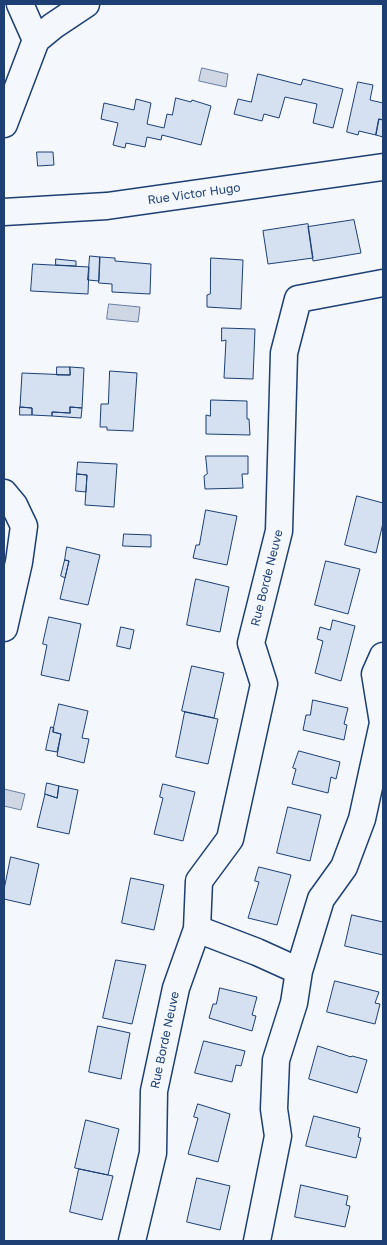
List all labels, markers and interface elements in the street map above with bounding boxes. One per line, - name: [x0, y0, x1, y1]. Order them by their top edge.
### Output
- street label: Rue Victor Hugo: [147, 180, 241, 208]
- street label: Rue Borde Neuve: [248, 528, 286, 628]
- street label: Rue Borde Neuve: [148, 990, 182, 1090]

